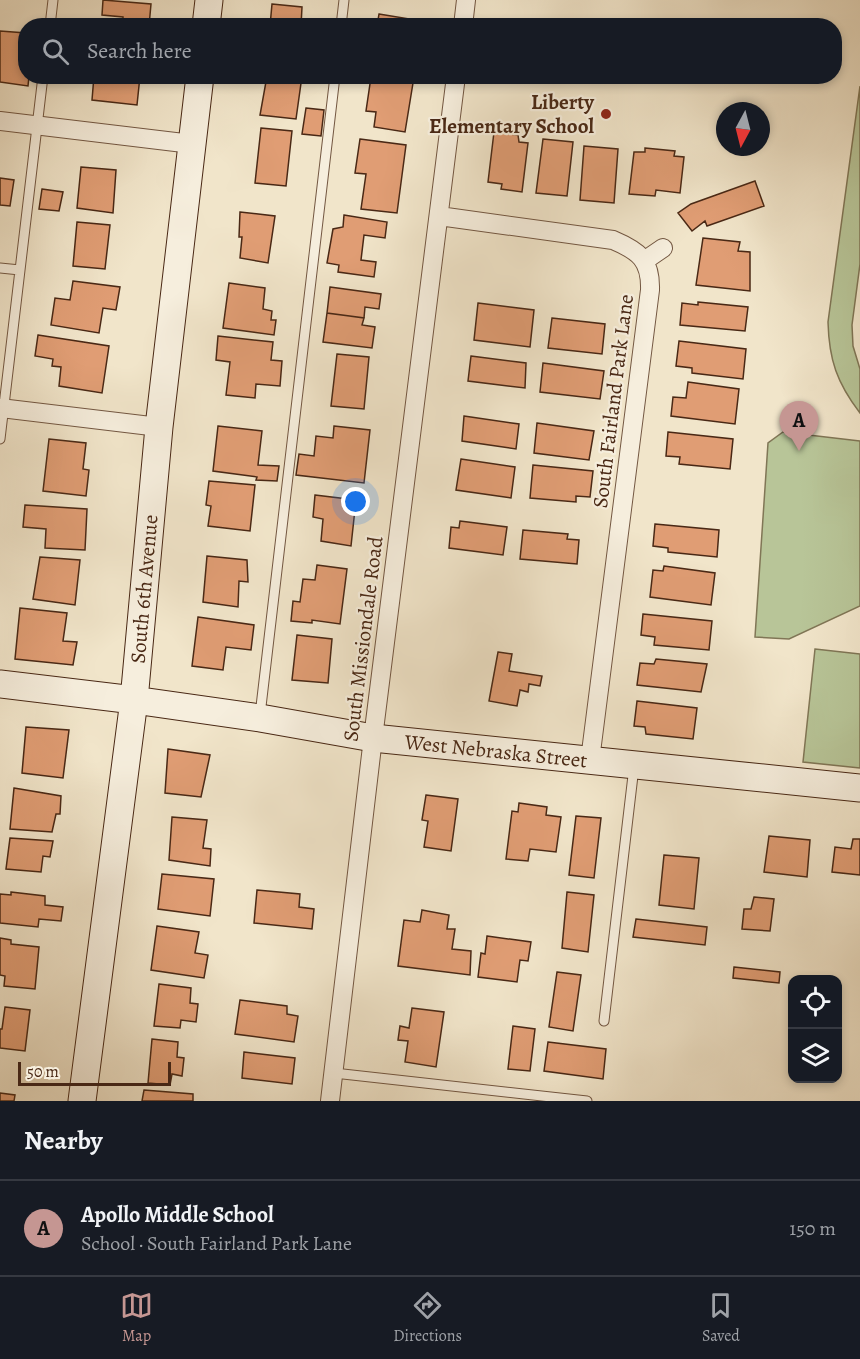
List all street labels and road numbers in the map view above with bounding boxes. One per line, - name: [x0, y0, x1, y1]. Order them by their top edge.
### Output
- street label: South Fairland Park Lane: [586, 292, 640, 510]
- street label: South 6th Avenue: [124, 513, 164, 665]
- street label: South Missiondale Road: [337, 534, 390, 743]
- street label: West Nebraska Street: [402, 727, 589, 775]

